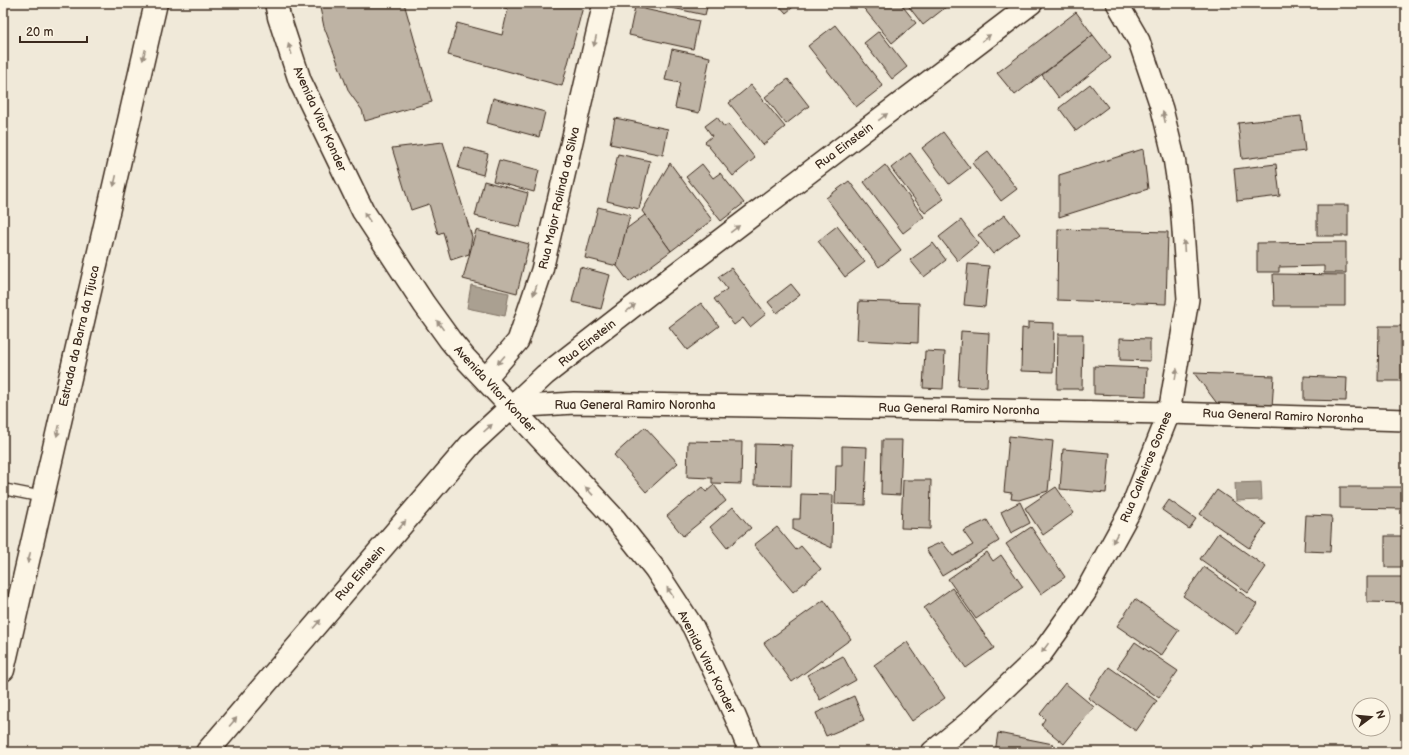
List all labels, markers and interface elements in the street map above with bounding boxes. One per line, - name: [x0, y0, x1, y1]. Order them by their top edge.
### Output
- scale bar: [20, 18, 87, 44]
- text: 20 m: [26, 25, 53, 40]
- one-way arrow: [981, 34, 991, 42]
- one-way arrow: [592, 35, 598, 47]
- one-way arrow: [286, 42, 292, 54]
- one-way arrow: [141, 49, 147, 61]
- street label: Avenida Vitor Konder: [290, 64, 350, 175]
- one-way arrow: [1161, 111, 1167, 123]
- one-way arrow: [877, 112, 888, 121]
- street label: Rua Einstein: [812, 120, 876, 173]
- street label: Rua Major Rolinda da Silva: [536, 125, 583, 271]
- one-way arrow: [112, 176, 118, 188]
- one-way arrow: [364, 211, 371, 223]
- one-way arrow: [729, 225, 740, 233]
- one-way arrow: [1181, 240, 1188, 252]
- street label: Estrada da Barra da Tijuca: [56, 264, 103, 408]
- one-way arrow: [532, 284, 538, 296]
- one-way arrow: [626, 304, 637, 312]
- street label: Rua Einstein: [556, 316, 619, 370]
- one-way arrow: [435, 320, 444, 331]
- street label: Avenida Vitor Konder: [450, 343, 539, 436]
- one-way arrow: [497, 355, 506, 365]
- one-way arrow: [1173, 368, 1179, 380]
- street label: Rua General Ramiro Noronha: [554, 398, 716, 413]
- street label: Rua General Ramiro Noronha: [878, 401, 1040, 418]
- street label: Rua General Ramiro Noronha: [1202, 406, 1364, 427]
- street label: Rua Calheiros Gomes: [1117, 409, 1176, 525]
- one-way arrow: [483, 423, 493, 432]
- one-way arrow: [54, 425, 60, 437]
- one-way arrow: [584, 486, 594, 496]
- one-way arrow: [397, 520, 406, 530]
- one-way arrow: [1112, 533, 1118, 544]
- street label: Rua Einstein: [332, 542, 389, 604]
- one-way arrow: [25, 551, 31, 564]
- one-way arrow: [666, 587, 674, 597]
- street label: Avenida Vitor Konder: [674, 608, 739, 717]
- one-way arrow: [313, 618, 322, 629]
- one-way arrow: [1041, 643, 1049, 653]
- north arrow: [1351, 697, 1391, 737]
- text: N: [1373, 709, 1388, 720]
- one-way arrow: [228, 717, 237, 728]

